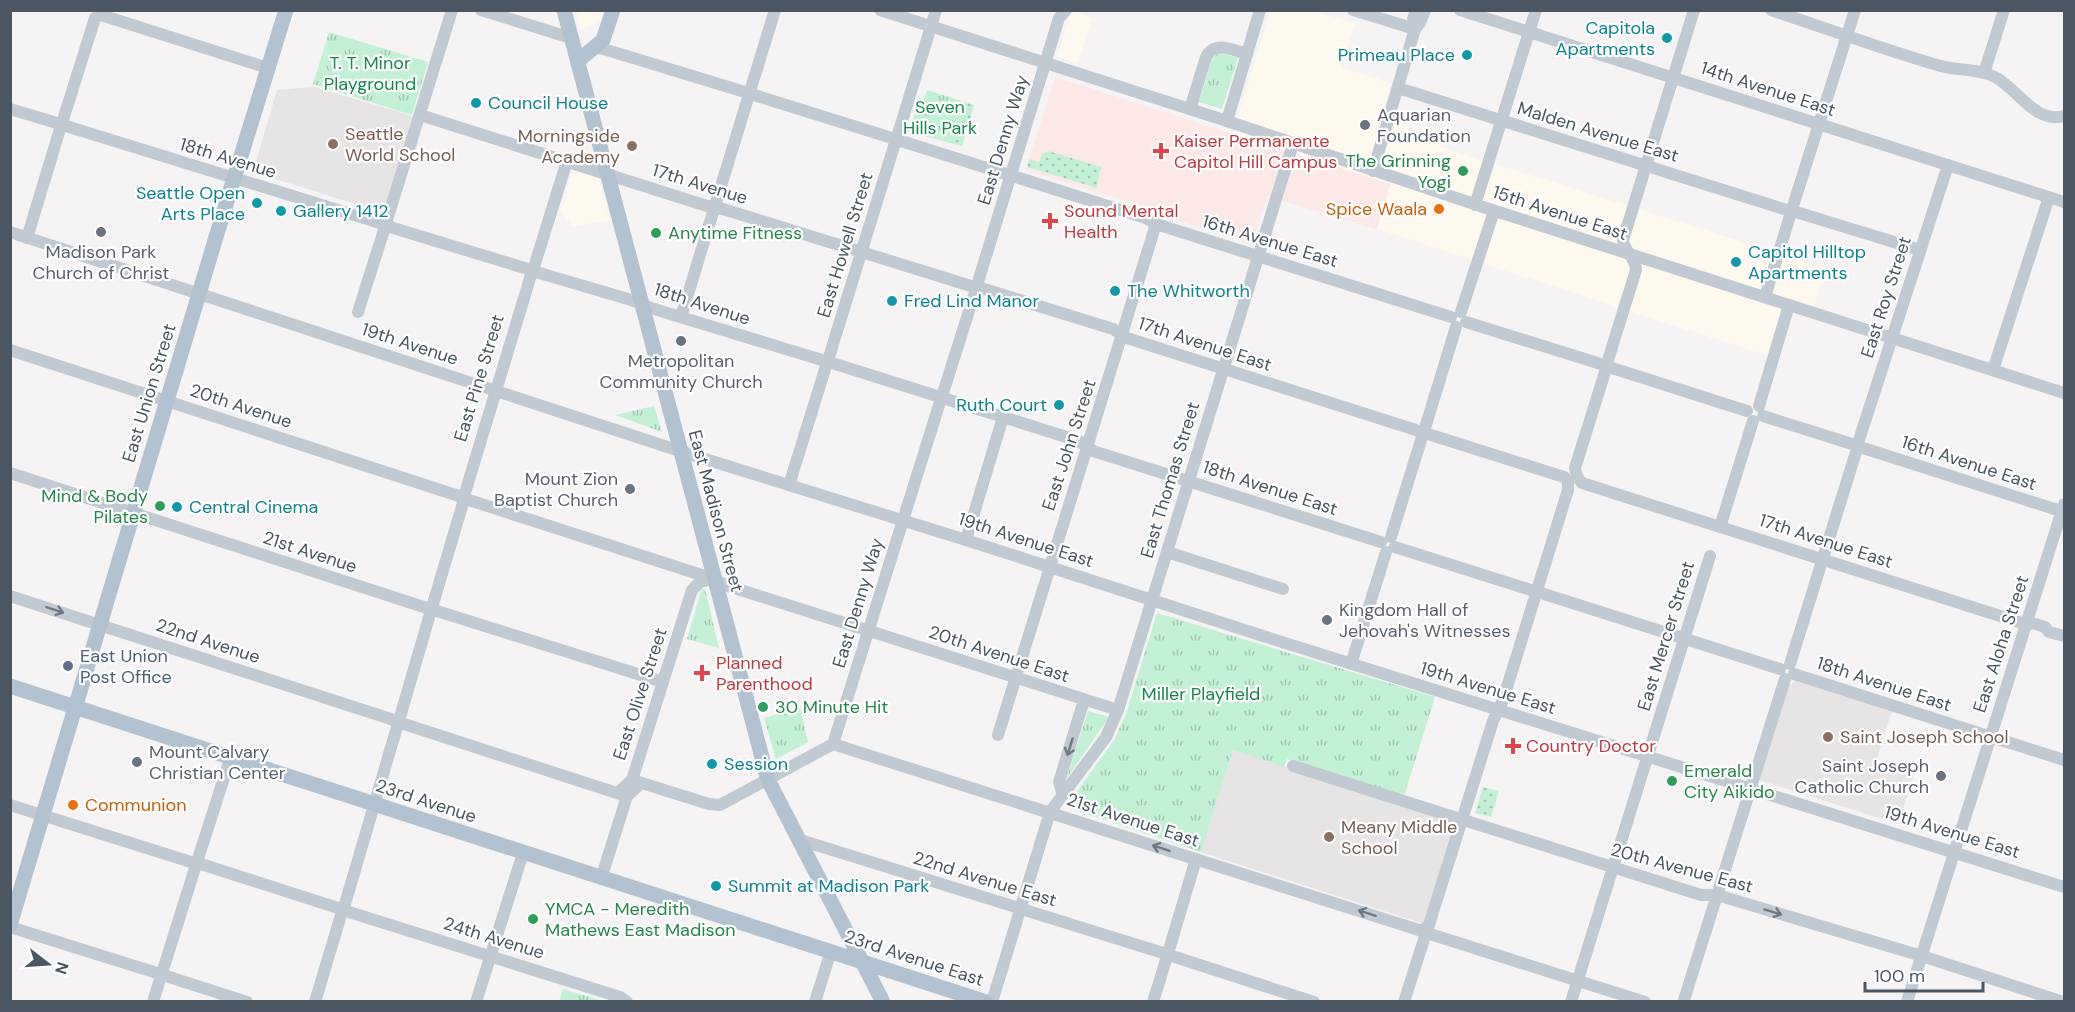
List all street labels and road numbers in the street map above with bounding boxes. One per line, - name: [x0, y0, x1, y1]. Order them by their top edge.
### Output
- street label: 14th Avenue East: [1698, 56, 1838, 122]
- street label: East Denny Way: [972, 72, 1034, 208]
- street label: Malden Avenue East: [1515, 96, 1681, 168]
- street label: 18th Avenue: [177, 132, 279, 184]
- street label: 17th Avenue: [649, 158, 751, 210]
- street label: East Howell Street: [812, 170, 878, 320]
- street label: 15th Avenue East: [1490, 180, 1630, 246]
- street label: 16th Avenue East: [1199, 209, 1341, 273]
- street label: East Roy Street: [1855, 233, 1917, 361]
- street label: 18th Avenue: [651, 277, 753, 331]
- street label: 17th Avenue East: [1135, 311, 1275, 377]
- street label: East Pine Street: [448, 312, 510, 444]
- street label: 19th Avenue: [359, 317, 461, 371]
- street label: East Union Street: [117, 321, 181, 465]
- street label: East John Street: [1036, 376, 1102, 514]
- street label: 20th Avenue: [187, 378, 295, 434]
- street label: East Thomas Street: [1135, 399, 1205, 561]
- street label: East Madison Street: [683, 427, 749, 595]
- street label: 16th Avenue East: [1898, 430, 2040, 496]
- street label: 18th Avenue East: [1200, 455, 1340, 521]
- street label: 19th Avenue East: [955, 507, 1097, 573]
- street label: 17th Avenue East: [1756, 508, 1896, 574]
- street label: 21st Avenue: [260, 526, 360, 578]
- street label: East Denny Way: [827, 535, 889, 671]
- street label: East Mercer Street: [1632, 558, 1700, 714]
- street label: East Aloha Street: [1967, 572, 2035, 716]
- street label: 22nd Avenue: [153, 613, 263, 669]
- street label: 20th Avenue East: [926, 620, 1072, 688]
- street label: East Olive Street: [607, 625, 673, 763]
- street label: 18th Avenue East: [1814, 651, 1954, 717]
- street label: 19th Avenue East: [1417, 656, 1559, 720]
- street label: 23rd Avenue: [373, 773, 479, 829]
- street label: 21st Avenue East: [1064, 787, 1202, 853]
- street label: 19th Avenue East: [1881, 800, 2023, 864]
- street label: 20th Avenue East: [1608, 837, 1756, 899]
- street label: 22nd Avenue East: [910, 846, 1060, 912]
- street label: 24th Avenue: [441, 911, 547, 965]
- street label: 23rd Avenue East: [841, 924, 987, 992]

